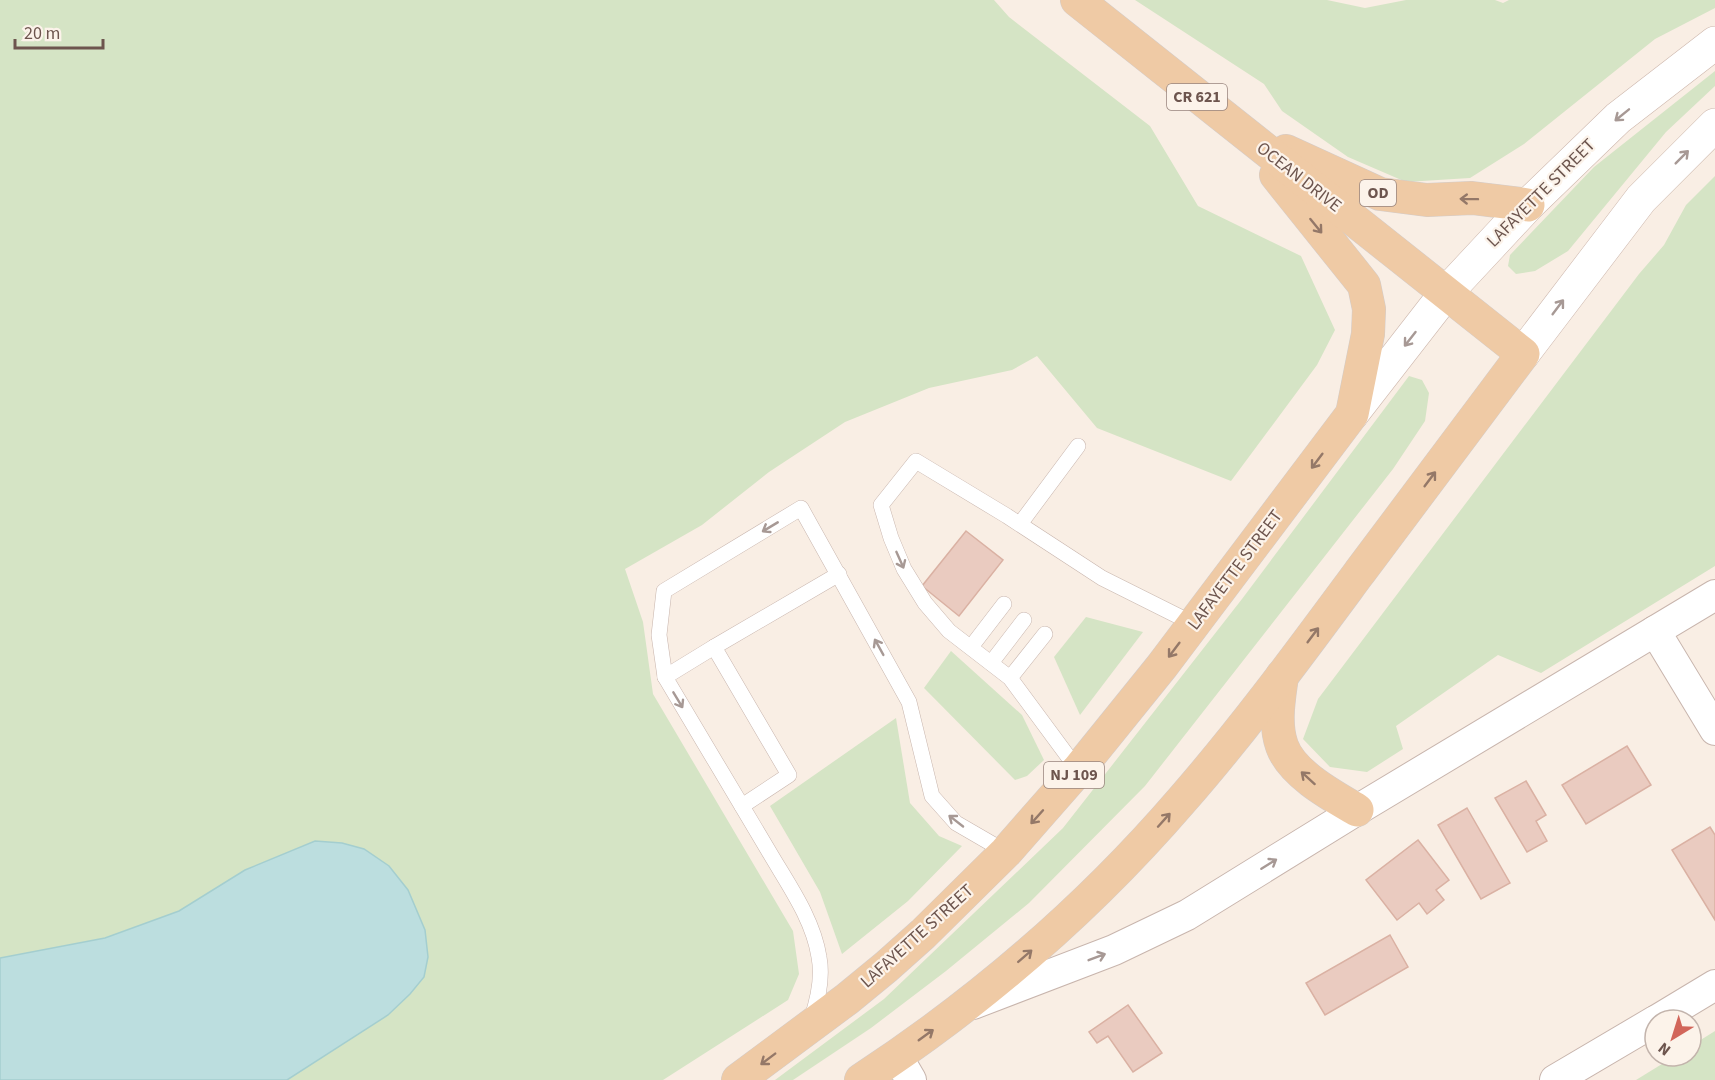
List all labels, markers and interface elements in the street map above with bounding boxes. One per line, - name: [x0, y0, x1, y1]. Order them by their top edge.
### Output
- scale bar: [15, 12, 104, 50]
- text: 20 m: [24, 21, 60, 46]
- road number: CR 621: [1167, 84, 1227, 110]
- one-way arrow: [1614, 109, 1630, 122]
- street label: LAFAYETTE STREET: [1481, 133, 1601, 253]
- street label: OCEAN DRIVE: [1251, 136, 1347, 218]
- one-way arrow: [1675, 150, 1689, 165]
- road number: OD: [1360, 180, 1396, 206]
- one-way arrow: [1460, 193, 1480, 205]
- one-way arrow: [1310, 218, 1323, 234]
- one-way arrow: [1552, 300, 1565, 316]
- one-way arrow: [1404, 331, 1416, 347]
- one-way arrow: [1311, 453, 1323, 469]
- one-way arrow: [1423, 472, 1436, 488]
- street label: LAFAYETTE STREET: [1182, 504, 1289, 635]
- one-way arrow: [762, 522, 779, 534]
- one-way arrow: [895, 550, 906, 569]
- one-way arrow: [1306, 628, 1319, 644]
- one-way arrow: [873, 638, 884, 656]
- one-way arrow: [1168, 642, 1180, 658]
- one-way arrow: [673, 691, 685, 708]
- road number: NJ 109: [1044, 762, 1104, 788]
- one-way arrow: [1301, 771, 1316, 785]
- one-way arrow: [1030, 809, 1044, 824]
- one-way arrow: [1157, 813, 1171, 828]
- one-way arrow: [948, 815, 964, 828]
- one-way arrow: [1260, 858, 1277, 870]
- street label: LAFAYETTE STREET: [855, 878, 979, 994]
- one-way arrow: [1017, 949, 1032, 963]
- one-way arrow: [1088, 950, 1106, 961]
- north arrow: [1643, 1008, 1703, 1068]
- one-way arrow: [918, 1029, 934, 1041]
- text: N: [1653, 1037, 1675, 1061]
- one-way arrow: [760, 1053, 776, 1066]

